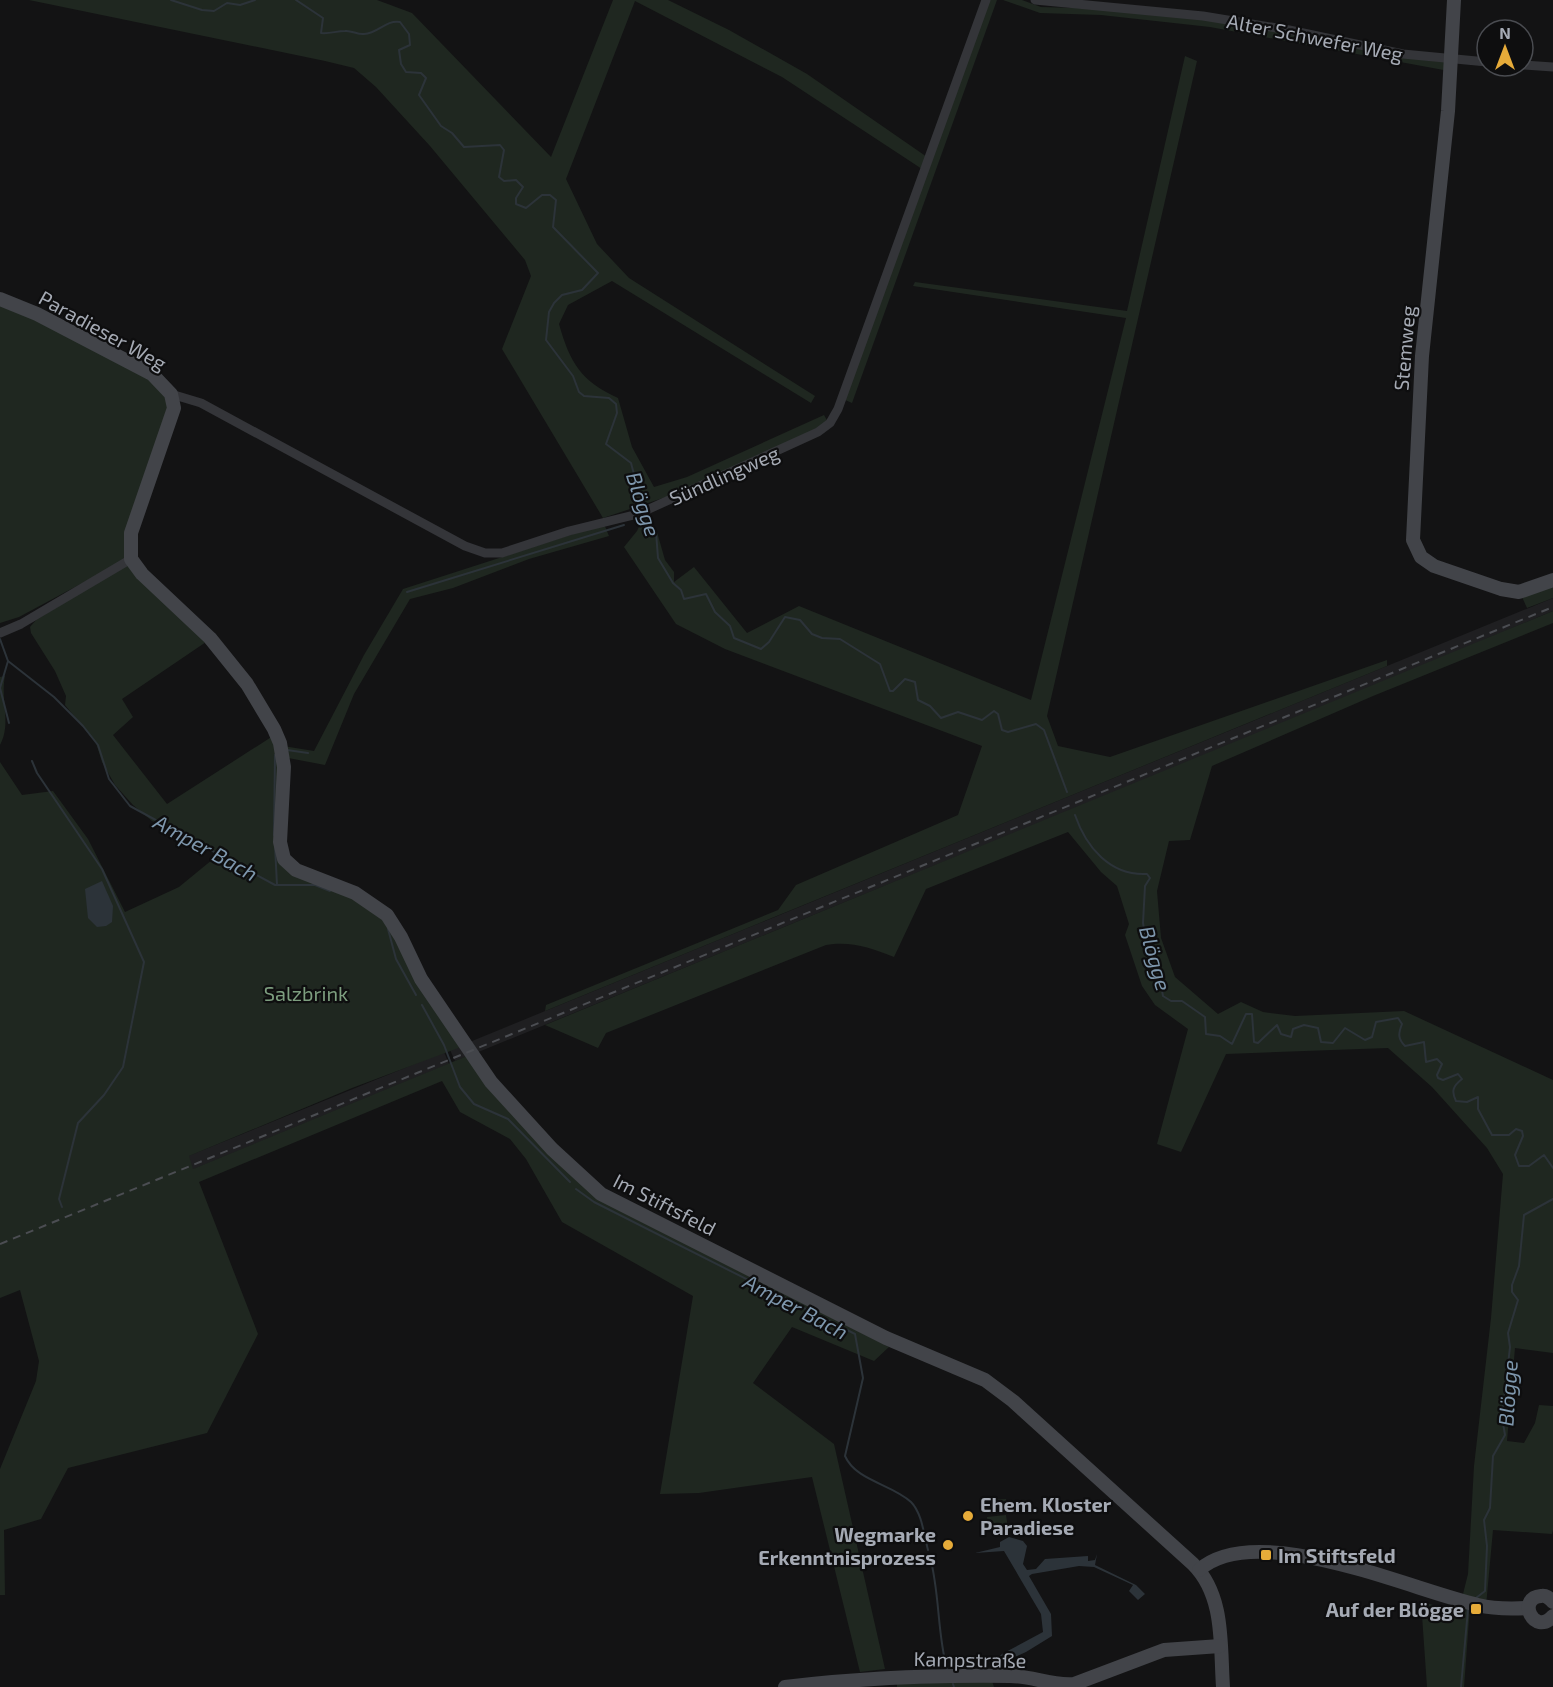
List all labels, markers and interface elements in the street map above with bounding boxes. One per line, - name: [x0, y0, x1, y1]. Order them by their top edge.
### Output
- street label: Alter Schwefer Weg: [1225, 8, 1405, 66]
- north arrow: [1475, 18, 1535, 78]
- text: N: [1499, 23, 1511, 42]
- street label: Paradieser Weg: [35, 285, 171, 375]
- street label: Stemweg: [1388, 304, 1420, 392]
- street label: Sündlingweg: [665, 440, 783, 510]
- water label: Blögge: [622, 469, 666, 539]
- water label: Amper Bach: [149, 808, 262, 886]
- water label: Blögge: [1135, 923, 1177, 993]
- park label: Salzbrink: [264, 981, 348, 1005]
- street label: Im Stiftsfeld: [610, 1168, 720, 1240]
- water label: Amper Bach: [739, 1268, 852, 1344]
- water label: Blögge: [1492, 1359, 1522, 1427]
- place label: Ehem. Kloster Paradiese: [980, 1492, 1112, 1539]
- marker: Ehem. Kloster Paradiese: [961, 1509, 975, 1523]
- place label: Wegmarke Erkenntnisprozess: [758, 1522, 936, 1569]
- marker: Wegmarke Erkenntnisprozess: [941, 1538, 955, 1552]
- place label: Im Stiftsfeld: [1278, 1543, 1396, 1567]
- marker: Im Stiftsfeld: [1259, 1548, 1273, 1562]
- place label: Auf der Blögge: [1326, 1597, 1464, 1621]
- marker: Auf der Blögge: [1469, 1602, 1483, 1616]
- street label: Kampstraße: [913, 1646, 1027, 1672]

